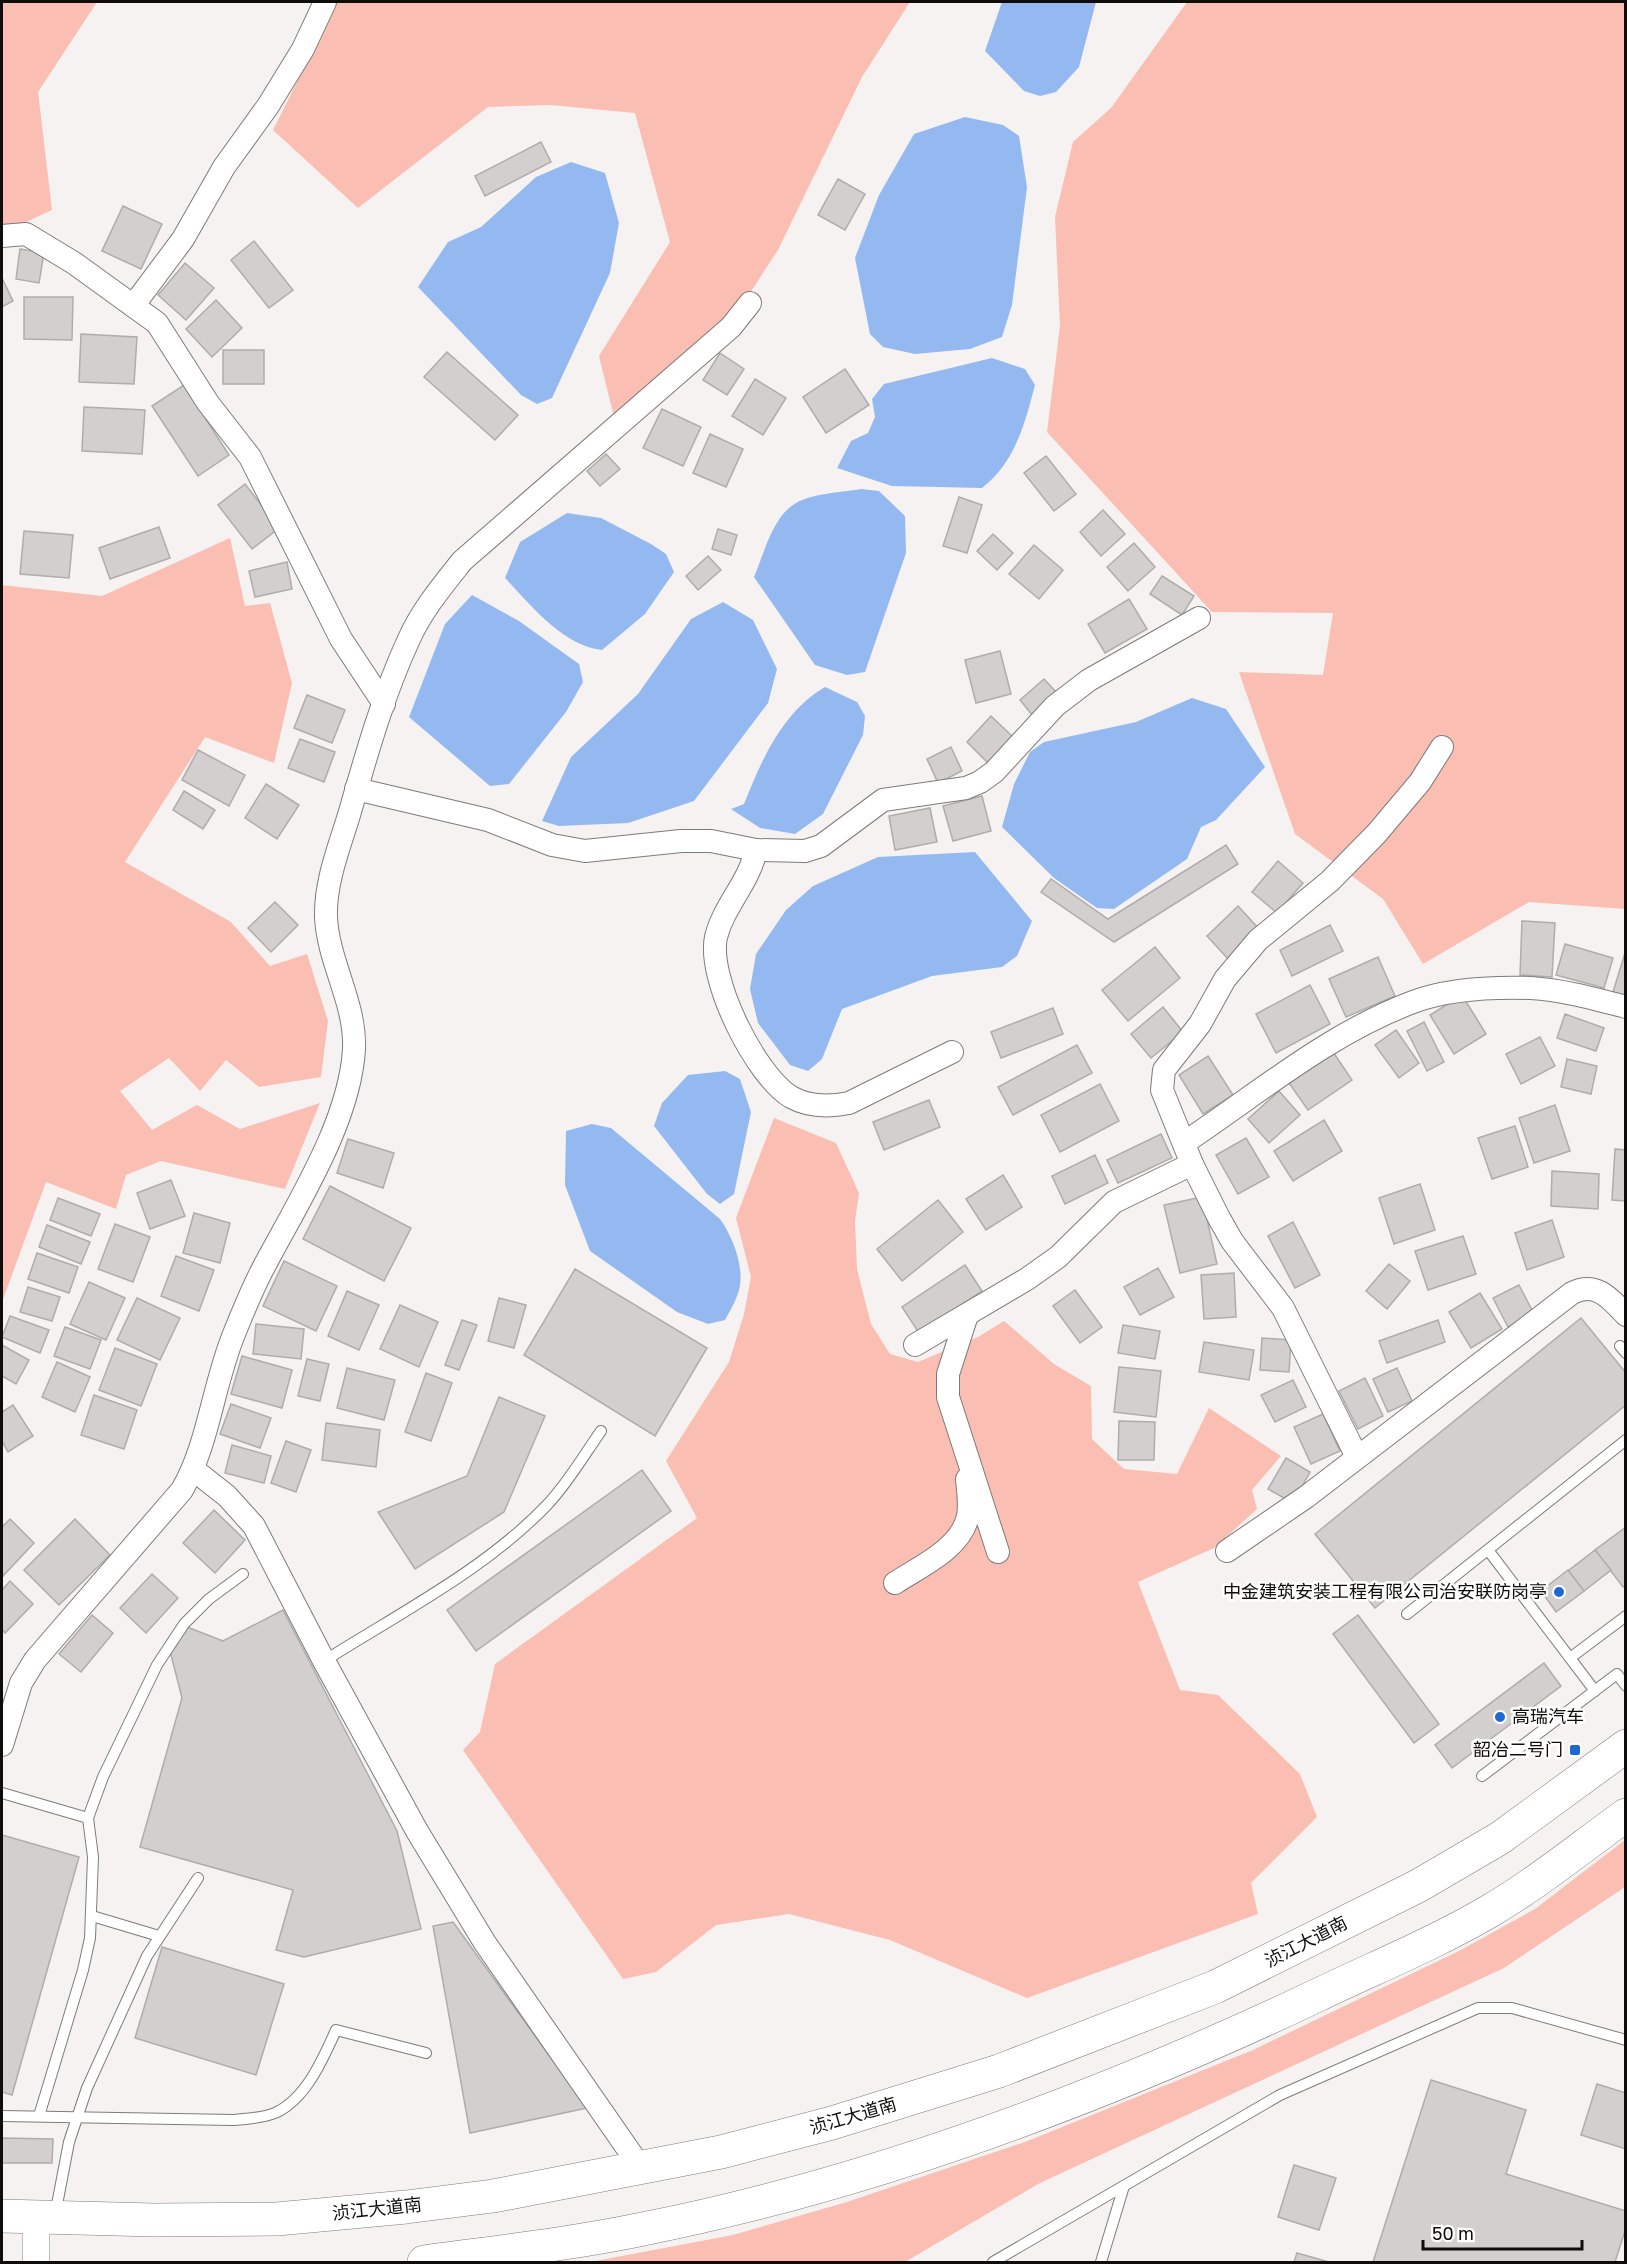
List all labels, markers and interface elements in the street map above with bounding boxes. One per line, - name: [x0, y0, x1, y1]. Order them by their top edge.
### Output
- place label: 中金建筑安装工程有限公司治安联防岗亭: [1223, 1580, 1547, 1602]
- marker: 中金建筑安装工程有限公司治安联防岗亭: [1552, 1585, 1566, 1599]
- place label: 高瑞汽车: [1512, 1705, 1584, 1727]
- marker: 高瑞汽车: [1493, 1710, 1507, 1724]
- place label: 韶冶二号门: [1473, 1738, 1563, 1760]
- marker: 韶冶二号门: [1568, 1743, 1582, 1757]
- street label: 浈江大道南: [1260, 1911, 1351, 1971]
- street label: 浈江大道南: [806, 2092, 899, 2138]
- street label: 浈江大道南: [331, 2192, 423, 2224]
- scale bar: [1423, 2213, 1582, 2251]
- text: 50 m: [1432, 2222, 1474, 2244]

